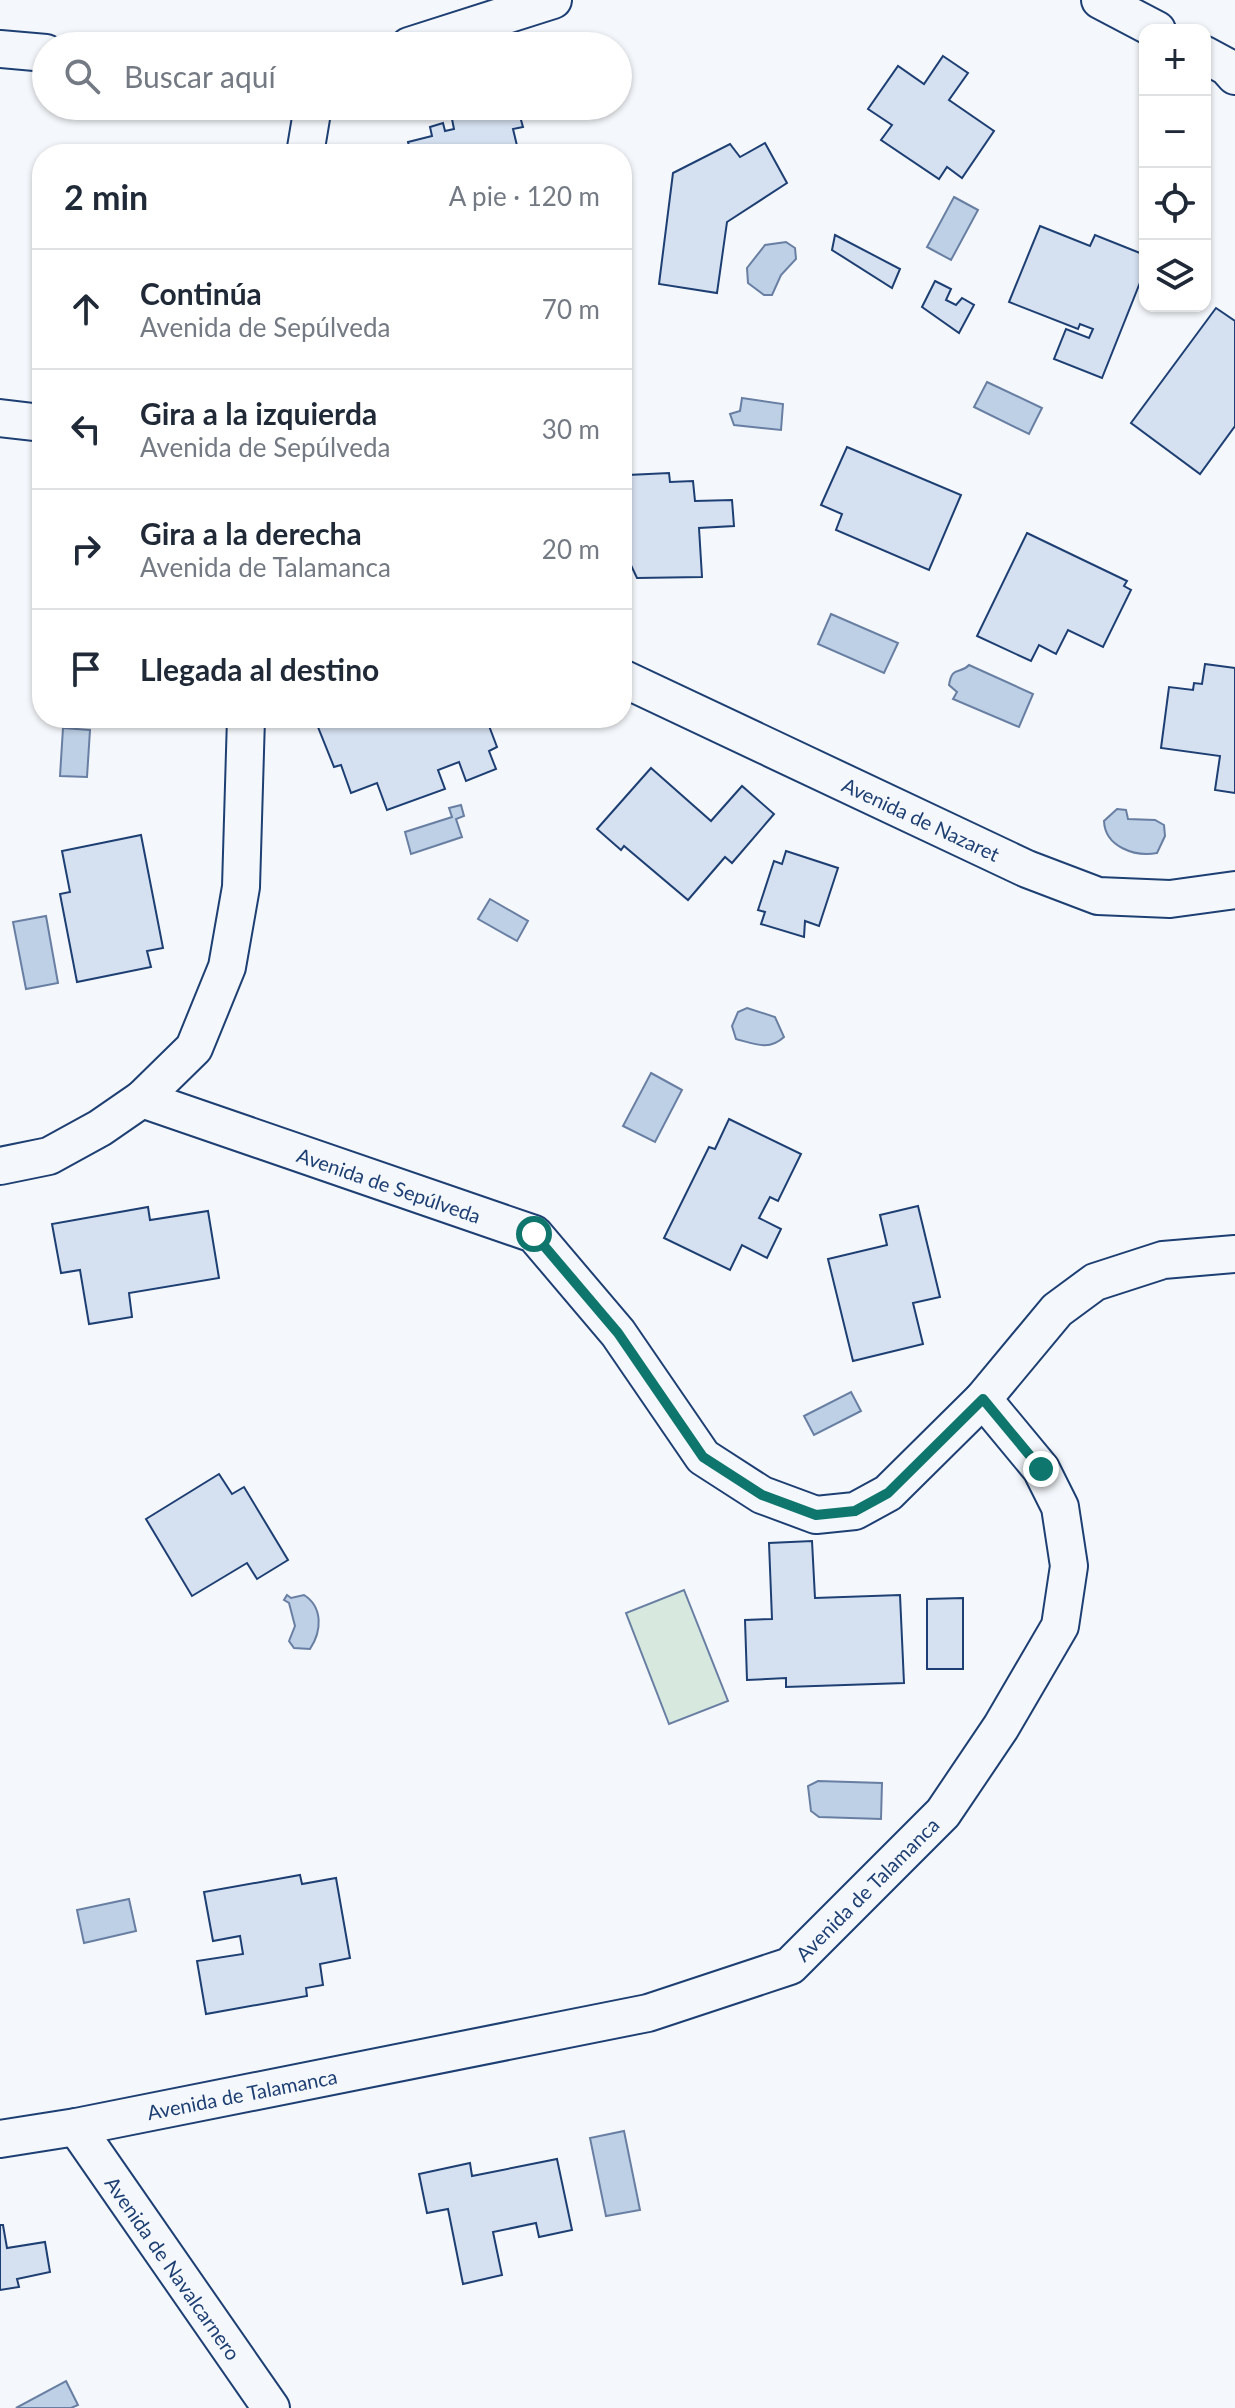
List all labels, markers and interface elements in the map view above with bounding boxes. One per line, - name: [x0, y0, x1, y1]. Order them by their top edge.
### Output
- map controls: [1139, 24, 1211, 312]
- button: +: [1139, 24, 1211, 96]
- search box: [32, 32, 632, 120]
- icon: search: [60, 54, 104, 98]
- text: Buscar aquí: [124, 58, 276, 94]
- button: −: [1139, 96, 1211, 168]
- button: locate: [1139, 168, 1211, 240]
- text: 2 min: [64, 176, 148, 217]
- text: A pie · 120 m: [449, 180, 600, 212]
- button: layers: [1139, 240, 1211, 312]
- text: Continúa: [140, 275, 262, 311]
- icon: ahead: [64, 287, 108, 331]
- text: 70 m: [542, 293, 600, 325]
- text: Avenida de Sepúlveda: [140, 311, 390, 343]
- text: Gira a la izquierda: [140, 395, 377, 431]
- icon: left: [64, 407, 108, 451]
- text: 30 m: [542, 413, 600, 445]
- text: Avenida de Sepúlveda: [140, 431, 390, 463]
- text: Gira a la derecha: [140, 515, 362, 551]
- icon: right: [64, 527, 108, 571]
- text: 20 m: [542, 533, 600, 565]
- text: Avenida de Talamanca: [140, 551, 391, 583]
- icon: arrive: [64, 647, 108, 691]
- text: Llegada al destino: [140, 651, 379, 687]
- street label: Avenida de Nazaret: [838, 772, 1004, 866]
- street label: Avenida de Sepúlveda: [294, 1142, 484, 1228]
- route start: [516, 1216, 552, 1252]
- route end: [1023, 1451, 1059, 1487]
- street label: Avenida de Talamanca: [790, 1812, 944, 1966]
- street label: Avenida de Talamanca: [145, 2064, 339, 2124]
- street label: Avenida de Navalcarnero: [100, 2172, 246, 2364]

